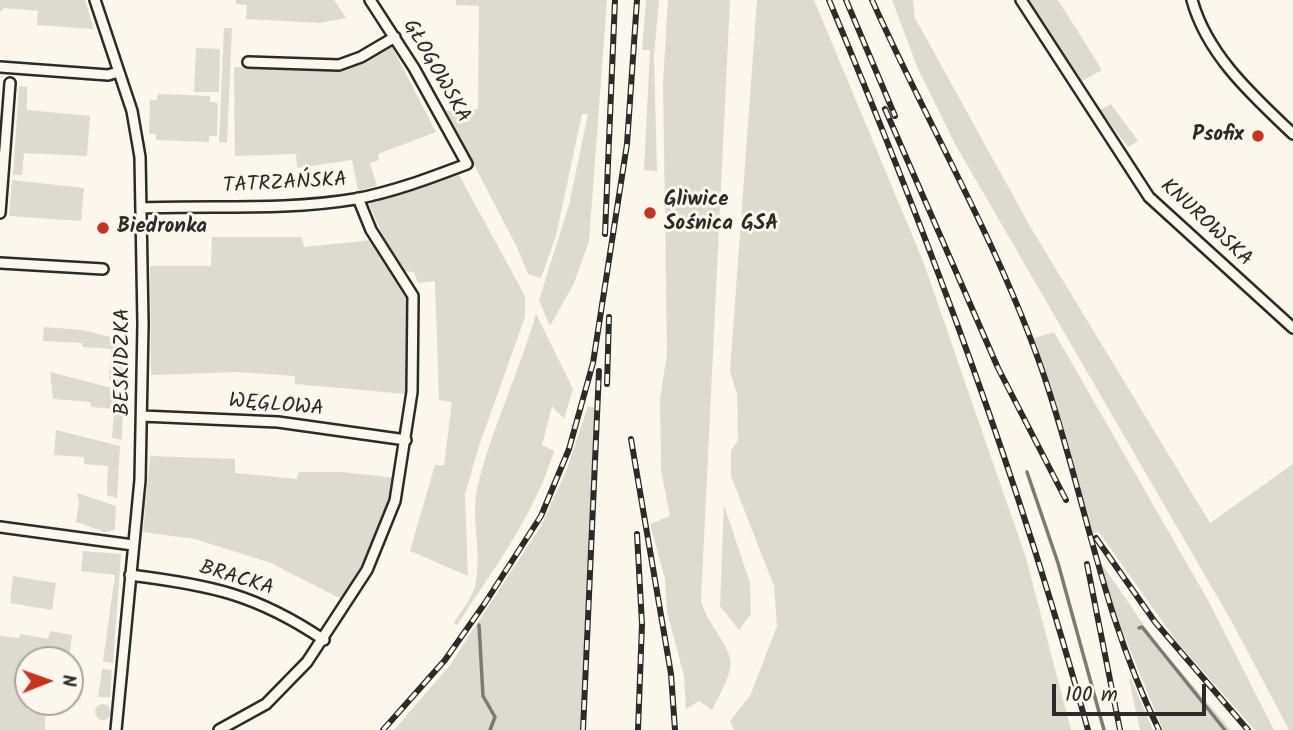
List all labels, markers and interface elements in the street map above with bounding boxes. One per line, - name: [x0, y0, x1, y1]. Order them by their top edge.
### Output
- street label: GŁOGOWSKA: [395, 16, 475, 128]
- place label: Psofix: [1192, 123, 1244, 149]
- marker: Psofix: [1250, 128, 1266, 144]
- street label: TATRZAŃSKA: [223, 169, 347, 201]
- street label: KNUROWSKA: [1154, 175, 1256, 273]
- place label: Gliwice Sośnica GSA: [664, 188, 778, 238]
- marker: Gliwice Sośnica GSA: [642, 205, 658, 221]
- place label: Biedronka: [117, 215, 207, 241]
- marker: Biedronka: [95, 220, 111, 236]
- street label: BESKIDZKA: [111, 308, 137, 416]
- street label: WĘGLOWA: [228, 390, 324, 424]
- street label: BRACKA: [196, 557, 276, 603]
- north arrow: [14, 646, 84, 716]
- scale bar: [1055, 670, 1209, 714]
- text: N: [53, 674, 83, 687]
- text: 100 m: [1065, 679, 1118, 712]

